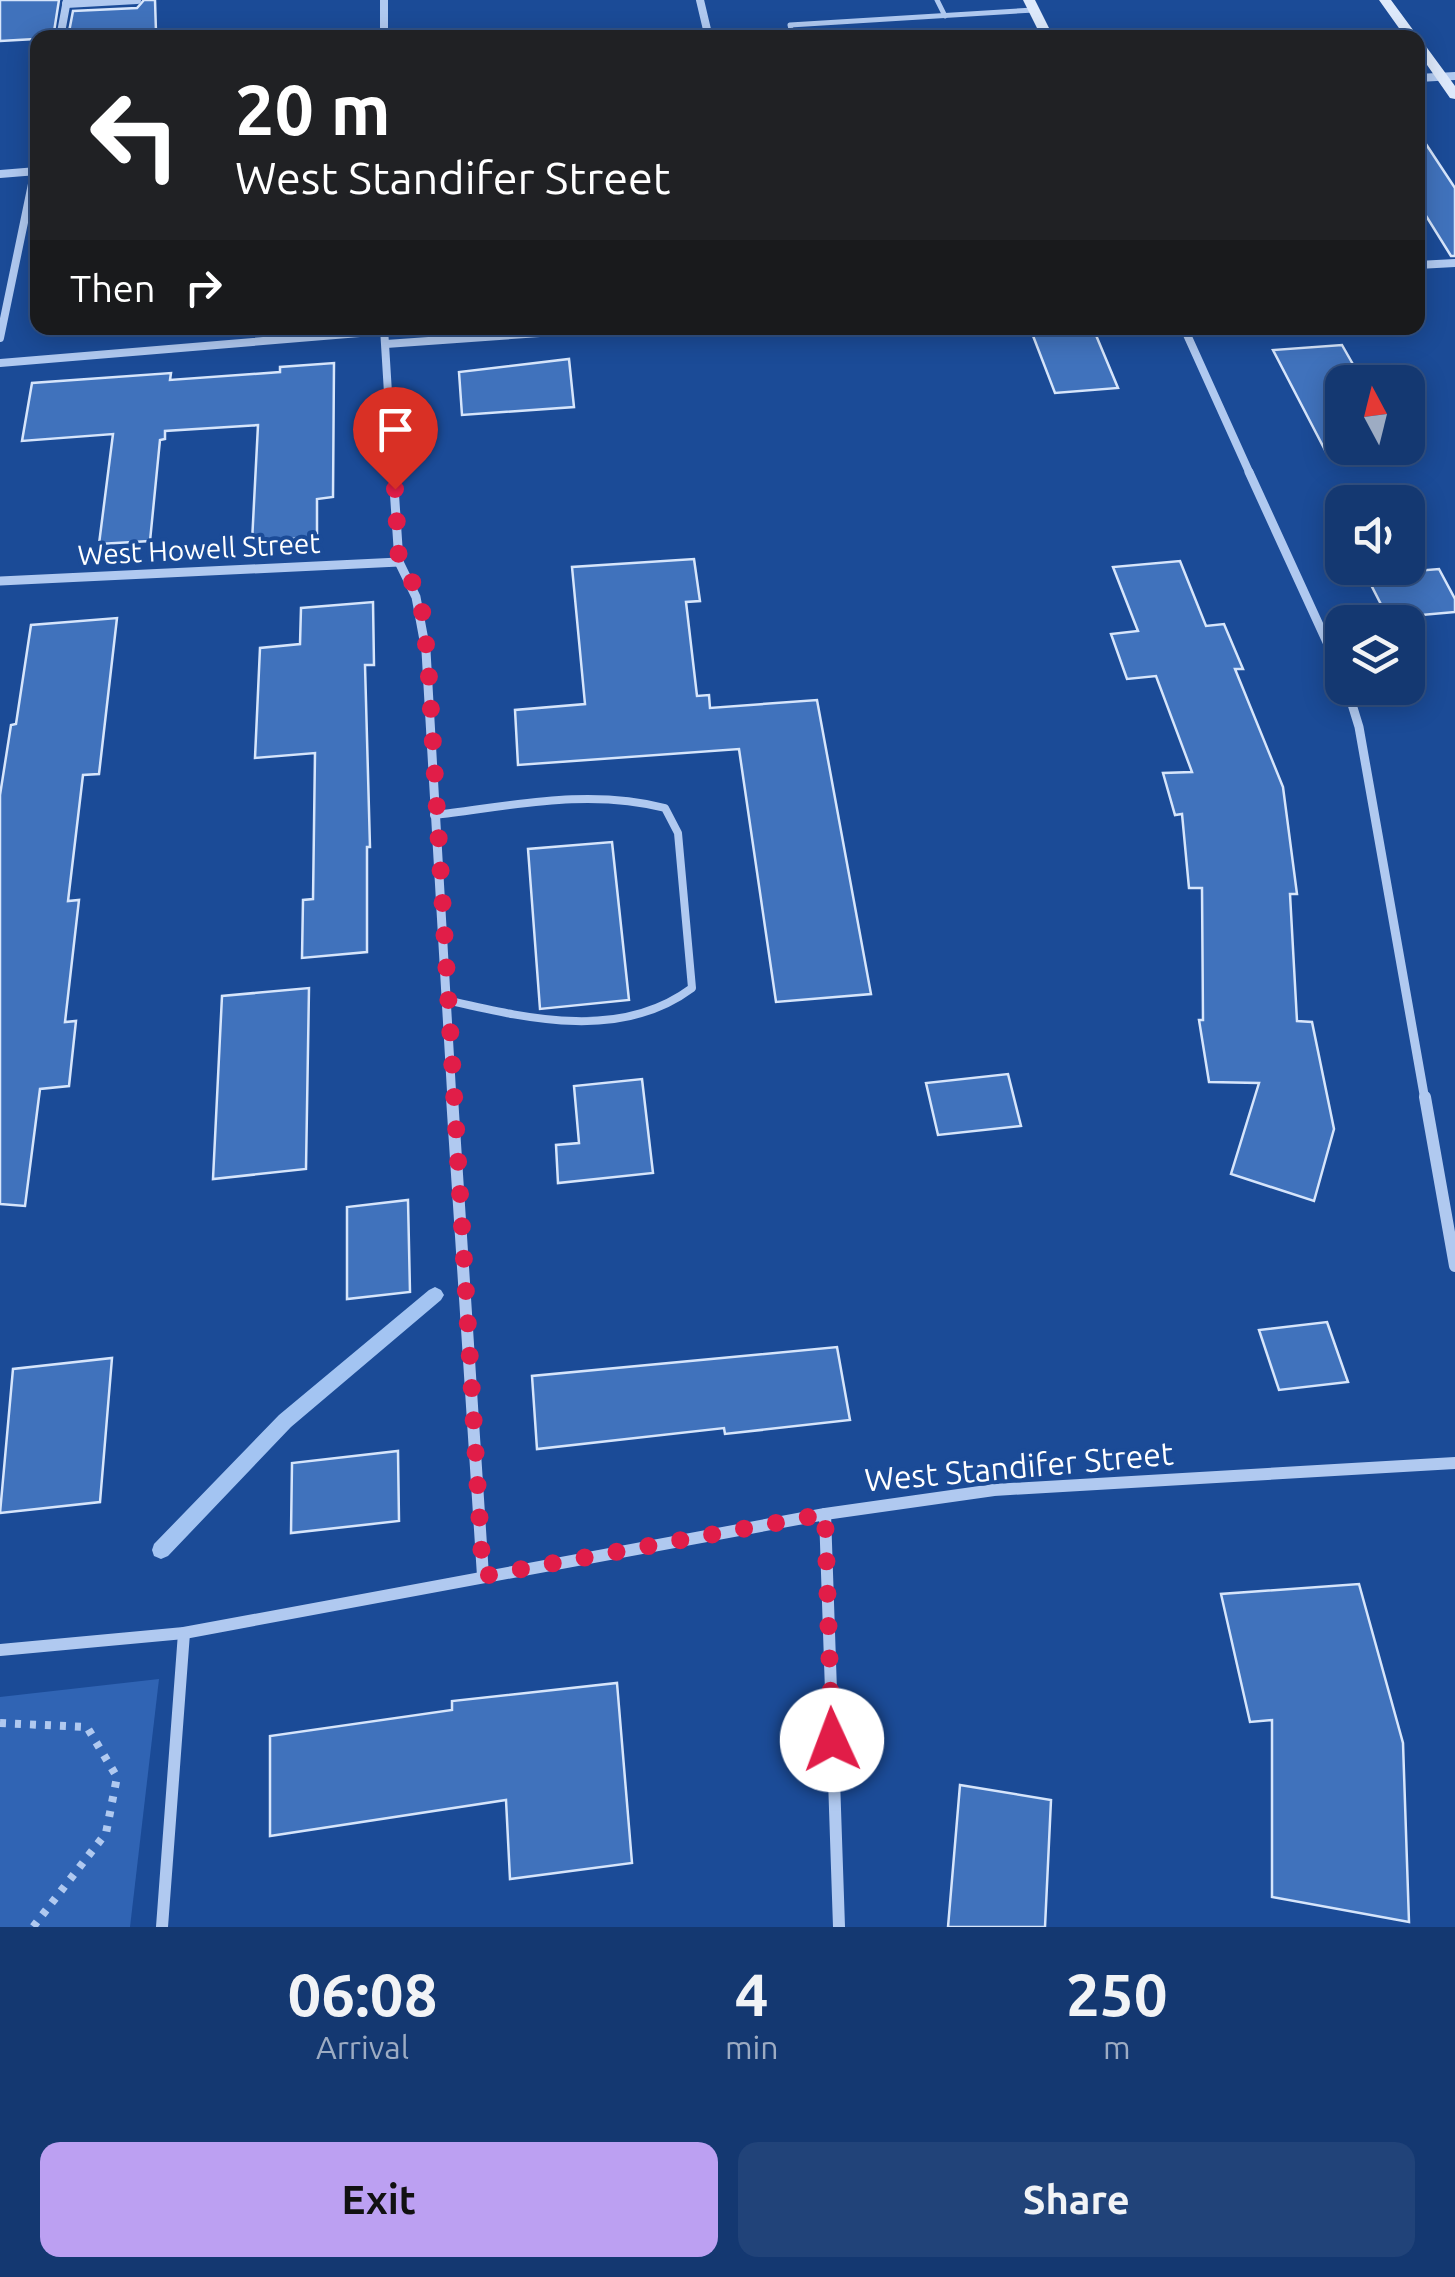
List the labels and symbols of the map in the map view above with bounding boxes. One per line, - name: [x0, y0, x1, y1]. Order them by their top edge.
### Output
- north arrow: [1325, 365, 1425, 465]
- pin: [353, 387, 438, 490]
- street label: West Howell Street: [77, 527, 321, 570]
- street label: West Standifer Street: [863, 1435, 1175, 1497]
- position arrow: [780, 1688, 884, 1792]

